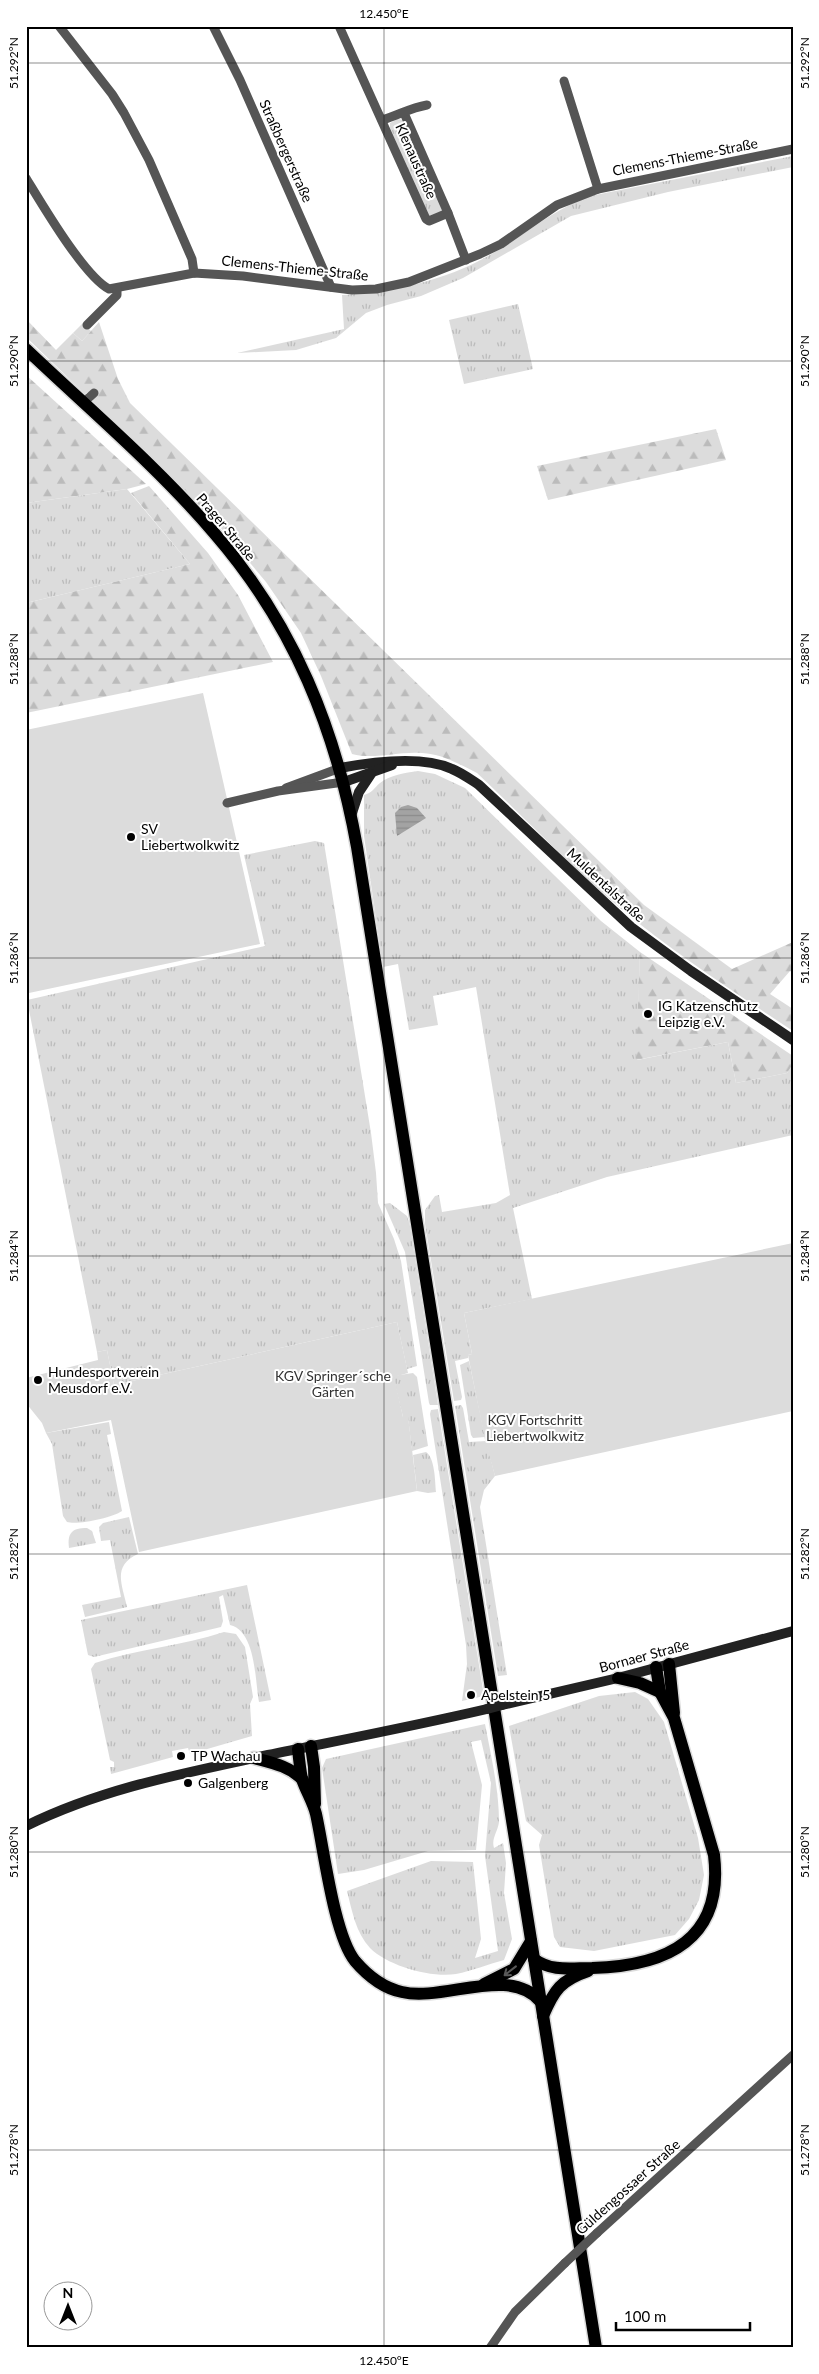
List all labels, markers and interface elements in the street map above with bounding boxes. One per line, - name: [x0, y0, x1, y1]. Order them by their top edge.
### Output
- text: 12.450°E: [359, 6, 409, 21]
- text: 51.292°N: [6, 37, 21, 89]
- text: 51.292°N: [797, 37, 812, 89]
- street label: Straßbergerstraße: [256, 97, 317, 205]
- street label: Klenaustraße: [392, 120, 441, 201]
- street label: Clemens-Thieme-Straße: [611, 134, 759, 179]
- street label: Clemens-Thieme-Straße: [221, 251, 369, 284]
- text: 51.290°N: [6, 335, 21, 387]
- text: 51.290°N: [797, 335, 812, 387]
- street label: Prager Straße: [193, 489, 260, 564]
- text: 51.288°N: [6, 633, 21, 685]
- text: 51.288°N: [797, 633, 812, 685]
- place label: SV Liebertwolkwitz: [141, 820, 239, 853]
- marker: SV Liebertwolkwitz: [125, 831, 137, 843]
- street label: Muldentalstraße: [564, 844, 649, 925]
- text: 51.286°N: [6, 932, 21, 984]
- text: 51.286°N: [797, 932, 812, 984]
- place label: IG Katzenschutz Leipzig e.V.: [658, 997, 758, 1030]
- marker: IG Katzenschutz Leipzig e.V.: [642, 1008, 654, 1020]
- text: 51.284°N: [6, 1230, 21, 1282]
- text: 51.284°N: [797, 1230, 812, 1282]
- place label: Hundesportverein Meusdorf e.V.: [48, 1363, 159, 1396]
- park label: KGV Springer´sche Gärten: [275, 1367, 391, 1400]
- marker: Hundesportverein Meusdorf e.V.: [32, 1374, 44, 1386]
- park label: KGV Fortschritt Liebertwolkwitz: [486, 1411, 584, 1444]
- text: 51.282°N: [6, 1528, 21, 1580]
- text: 51.282°N: [797, 1528, 812, 1580]
- street label: Bornaer Straße: [597, 1635, 691, 1676]
- place label: Apelstein 5: [481, 1686, 550, 1703]
- marker: Apelstein 5: [465, 1689, 477, 1701]
- place label: TP Wachau: [191, 1747, 261, 1764]
- marker: TP Wachau: [175, 1750, 187, 1762]
- place label: Galgenberg: [198, 1774, 268, 1791]
- marker: Galgenberg: [182, 1777, 194, 1789]
- text: 51.280°N: [6, 1826, 21, 1878]
- text: 51.280°N: [797, 1826, 812, 1878]
- one-way arrow: [504, 1965, 517, 1976]
- text: 51.278°N: [6, 2124, 21, 2176]
- text: 51.278°N: [797, 2124, 812, 2176]
- street label: Güldengossaer Straße: [572, 2135, 683, 2238]
- north arrow: [42, 2282, 92, 2332]
- text: N: [63, 2284, 73, 2301]
- scale bar: [616, 2299, 750, 2331]
- text: 100 m: [624, 2307, 666, 2325]
- text: 12.450°E: [359, 2353, 409, 2368]

